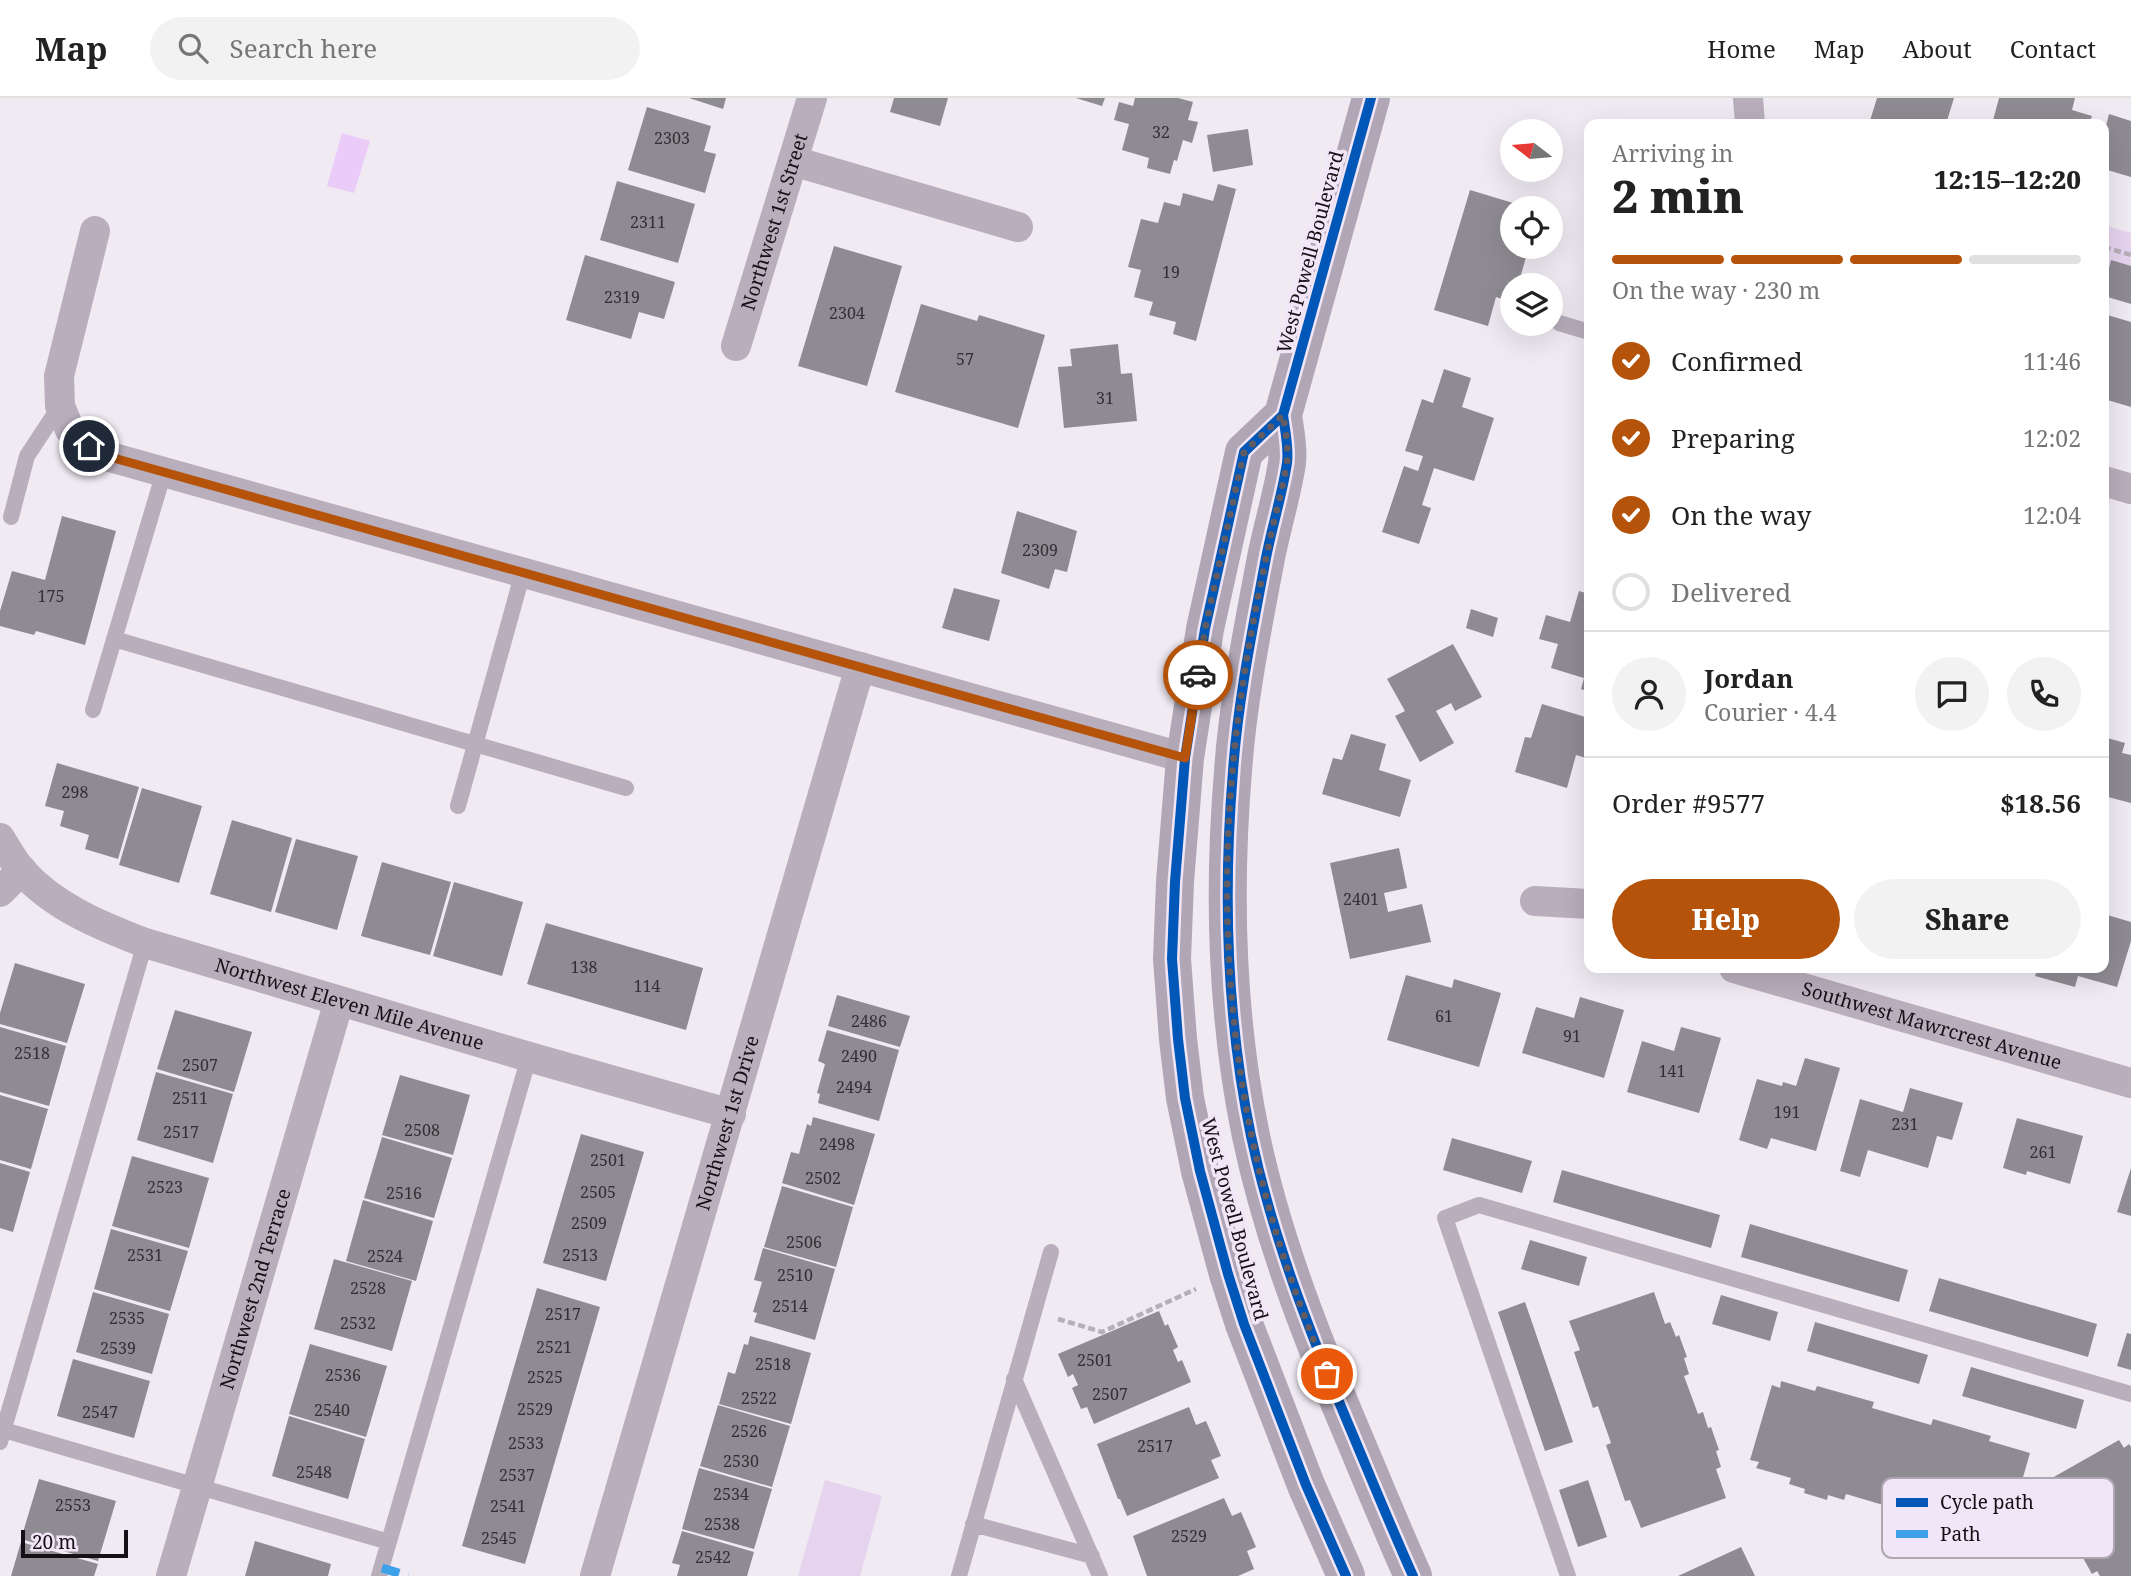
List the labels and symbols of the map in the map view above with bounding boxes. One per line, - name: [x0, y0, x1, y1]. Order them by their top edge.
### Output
- north arrow: [1500, 119, 1563, 182]
- house number: 32: [1152, 121, 1170, 143]
- house number: 2303: [654, 127, 690, 149]
- street label: Northwest 1st Street: [735, 130, 814, 313]
- street label: West Powell Boulevard: [1270, 148, 1350, 356]
- house number: 2311: [630, 211, 666, 233]
- house number: 19: [1162, 261, 1180, 283]
- house number: 2319: [604, 286, 640, 308]
- house number: 2304: [829, 302, 865, 324]
- house number: 57: [956, 348, 974, 370]
- house number: 31: [1096, 387, 1114, 409]
- pin: [59, 416, 119, 476]
- house number: 2309: [1022, 539, 1058, 561]
- house number: 175: [38, 585, 64, 607]
- courier: [1163, 640, 1233, 710]
- house number: 298: [62, 781, 88, 803]
- house number: 2401: [1343, 888, 1379, 910]
- street label: Northwest Eleven Mile Avenue: [212, 952, 487, 1056]
- house number: 138: [571, 956, 597, 978]
- house number: 114: [634, 975, 660, 997]
- street label: Southwest Mawrcrest Avenue: [1799, 975, 2065, 1075]
- house number: 61: [1435, 1005, 1453, 1027]
- house number: 2486: [851, 1010, 887, 1032]
- house number: 91: [1563, 1025, 1581, 1047]
- street label: Northwest 1st Drive: [689, 1032, 765, 1213]
- house number: 2518: [14, 1042, 50, 1064]
- house number: 2490: [841, 1045, 877, 1067]
- house number: 2507: [182, 1054, 218, 1076]
- house number: 141: [1659, 1060, 1685, 1082]
- house number: 2494: [836, 1076, 872, 1098]
- house number: 2511: [172, 1087, 208, 1109]
- house number: 191: [1774, 1101, 1800, 1123]
- house number: 231: [1892, 1113, 1918, 1135]
- street label: West Powell Boulevard: [1195, 1115, 1275, 1323]
- house number: 2508: [404, 1119, 440, 1141]
- house number: 2517: [163, 1121, 199, 1143]
- house number: 2498: [819, 1133, 855, 1155]
- house number: 261: [2030, 1141, 2056, 1163]
- house number: 2501: [590, 1149, 626, 1171]
- house number: 2502: [805, 1167, 841, 1189]
- house number: 2523: [147, 1176, 183, 1198]
- house number: 2505: [580, 1181, 616, 1203]
- house number: 2516: [386, 1182, 422, 1204]
- street label: Northwest 2nd Terrace: [213, 1185, 297, 1393]
- house number: 2509: [571, 1212, 607, 1234]
- house number: 2506: [786, 1231, 822, 1253]
- house number: 2531: [127, 1244, 163, 1266]
- house number: 2513: [562, 1244, 598, 1266]
- house number: 2524: [367, 1245, 403, 1267]
- house number: 2510: [777, 1264, 813, 1286]
- house number: 2528: [350, 1277, 386, 1299]
- house number: 2514: [772, 1295, 808, 1317]
- house number: 2517: [545, 1303, 581, 1325]
- house number: 2535: [109, 1307, 145, 1329]
- house number: 2532: [340, 1312, 376, 1334]
- house number: 2521: [536, 1336, 572, 1358]
- house number: 2539: [100, 1337, 136, 1359]
- pin: [1297, 1344, 1357, 1404]
- house number: 2501: [1077, 1349, 1113, 1371]
- house number: 2518: [755, 1353, 791, 1375]
- house number: 2536: [325, 1364, 361, 1386]
- house number: 2525: [527, 1366, 563, 1388]
- house number: 2507: [1092, 1383, 1128, 1405]
- house number: 2522: [741, 1387, 777, 1409]
- house number: 2529: [517, 1398, 553, 1420]
- house number: 2540: [314, 1399, 350, 1421]
- house number: 2547: [82, 1401, 118, 1423]
- house number: 2526: [731, 1420, 767, 1442]
- house number: 2533: [508, 1432, 544, 1454]
- house number: 2517: [1137, 1435, 1173, 1457]
- house number: 2530: [723, 1450, 759, 1472]
- house number: 2548: [296, 1461, 332, 1483]
- house number: 2537: [499, 1464, 535, 1486]
- legend: [1882, 1478, 2114, 1558]
- house number: 2534: [713, 1483, 749, 1505]
- text: Cycle path: [1940, 1489, 2034, 1515]
- house number: 2553: [55, 1494, 91, 1516]
- house number: 2541: [490, 1495, 526, 1517]
- house number: 2538: [704, 1513, 740, 1535]
- text: Path: [1940, 1521, 1981, 1547]
- house number: 2529: [1171, 1525, 1207, 1547]
- scale bar: [21, 1527, 128, 1559]
- house number: 2545: [481, 1527, 517, 1549]
- house number: 2542: [695, 1546, 731, 1568]

